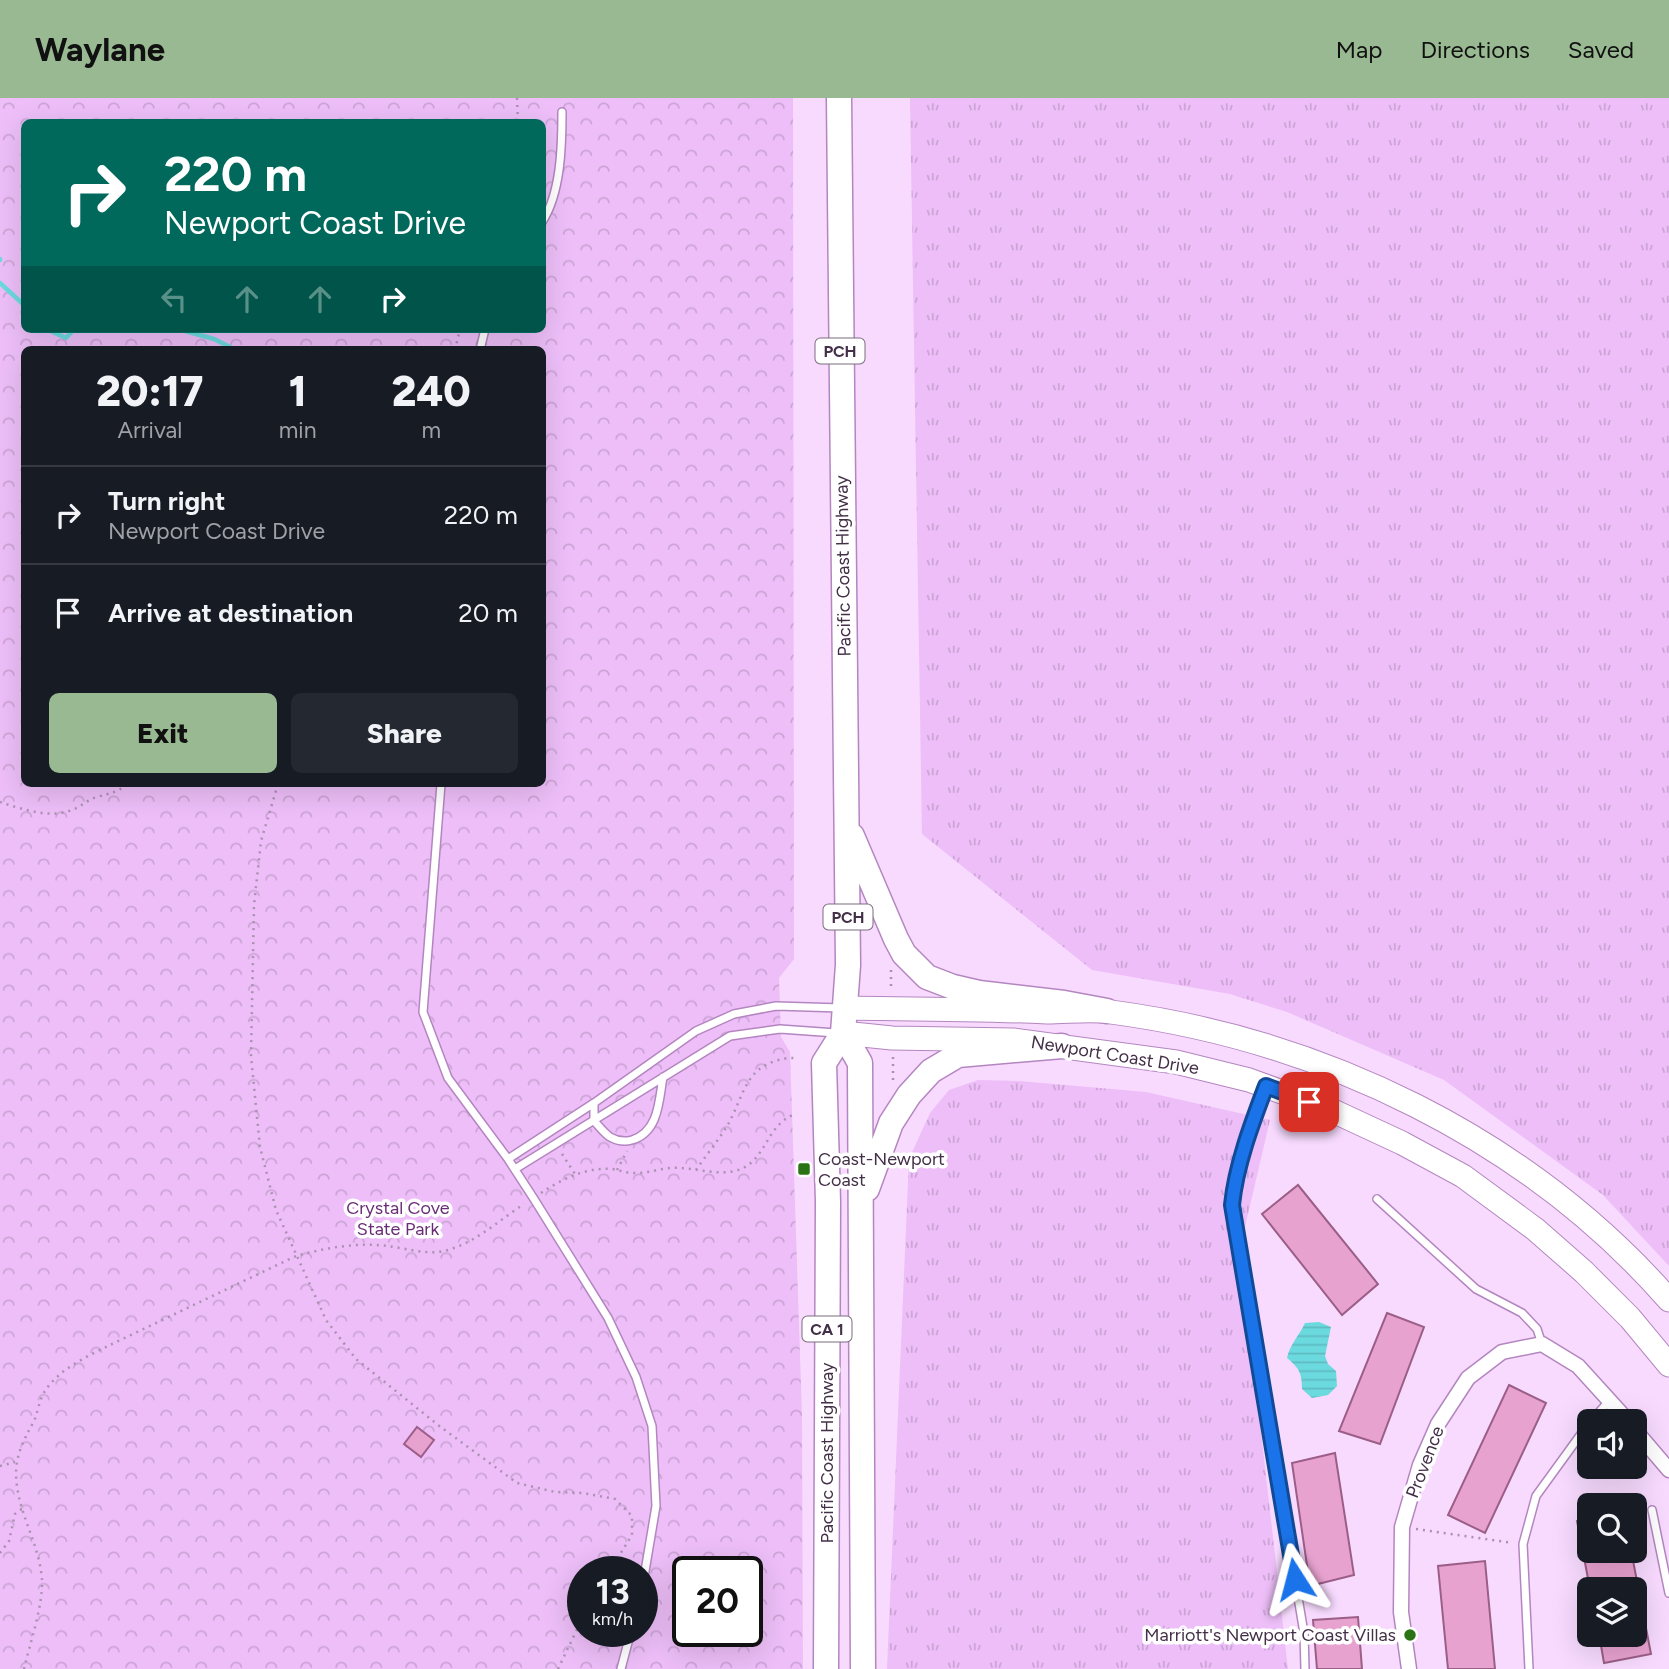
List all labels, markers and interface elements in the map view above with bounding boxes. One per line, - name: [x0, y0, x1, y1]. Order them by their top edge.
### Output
- text: Waylane: [35, 30, 165, 69]
- text: Map: [1336, 35, 1382, 64]
- text: Directions: [1420, 35, 1530, 64]
- text: Saved: [1568, 35, 1634, 64]
- text: 220 m: [164, 144, 307, 203]
- icon: right: [49, 147, 140, 238]
- text: Newport Coast Drive: [164, 204, 466, 242]
- icon: left: [155, 280, 193, 318]
- icon: ahead: [228, 280, 266, 318]
- icon: ahead: [301, 280, 339, 318]
- icon: right: [374, 280, 412, 318]
- road number: PCH: [816, 339, 864, 364]
- text: 20:17: [96, 366, 204, 417]
- text: 1: [289, 366, 307, 417]
- text: 240: [392, 366, 471, 417]
- text: Arrival: [117, 416, 182, 444]
- text: min: [279, 416, 317, 444]
- text: m: [421, 416, 441, 444]
- street label: Pacific Coast Highway: [830, 475, 856, 657]
- text: Turn right: [108, 485, 225, 517]
- icon: right: [49, 496, 87, 534]
- text: 220 m: [444, 499, 518, 531]
- text: Newport Coast Drive: [108, 517, 325, 545]
- icon: arrive: [49, 594, 87, 632]
- text: Arrive at destination: [108, 597, 353, 629]
- text: 20 m: [458, 597, 518, 629]
- button: Exit: [49, 693, 277, 773]
- button: Share: [291, 693, 518, 773]
- road number: PCH: [824, 904, 872, 930]
- street label: Newport Coast Drive: [1029, 1031, 1201, 1079]
- pin: [1279, 1072, 1339, 1132]
- icon: arrive: [1290, 1083, 1328, 1121]
- place label: Coast-Newport Coast: [818, 1148, 945, 1191]
- marker: Coast-Newport Coast: [796, 1161, 812, 1177]
- park label: Crystal Cove State Park: [346, 1197, 450, 1240]
- road number: CA 1: [802, 1316, 852, 1342]
- street label: Pacific Coast Highway: [816, 1362, 838, 1544]
- map controls: [1577, 1409, 1647, 1647]
- button: sound: [1577, 1409, 1647, 1479]
- street label: Provence: [1401, 1423, 1449, 1501]
- button: search: [1577, 1493, 1647, 1563]
- position arrow: [1258, 1542, 1332, 1616]
- speed limit sign: 20: [672, 1556, 763, 1647]
- text: 13: [595, 1571, 630, 1613]
- button: layers: [1577, 1577, 1647, 1647]
- text: km/h: [592, 1608, 633, 1630]
- place label: Marriott's Newport Coast Villas: [1144, 1624, 1396, 1646]
- marker: Marriott's Newport Coast Villas: [1402, 1627, 1418, 1643]

